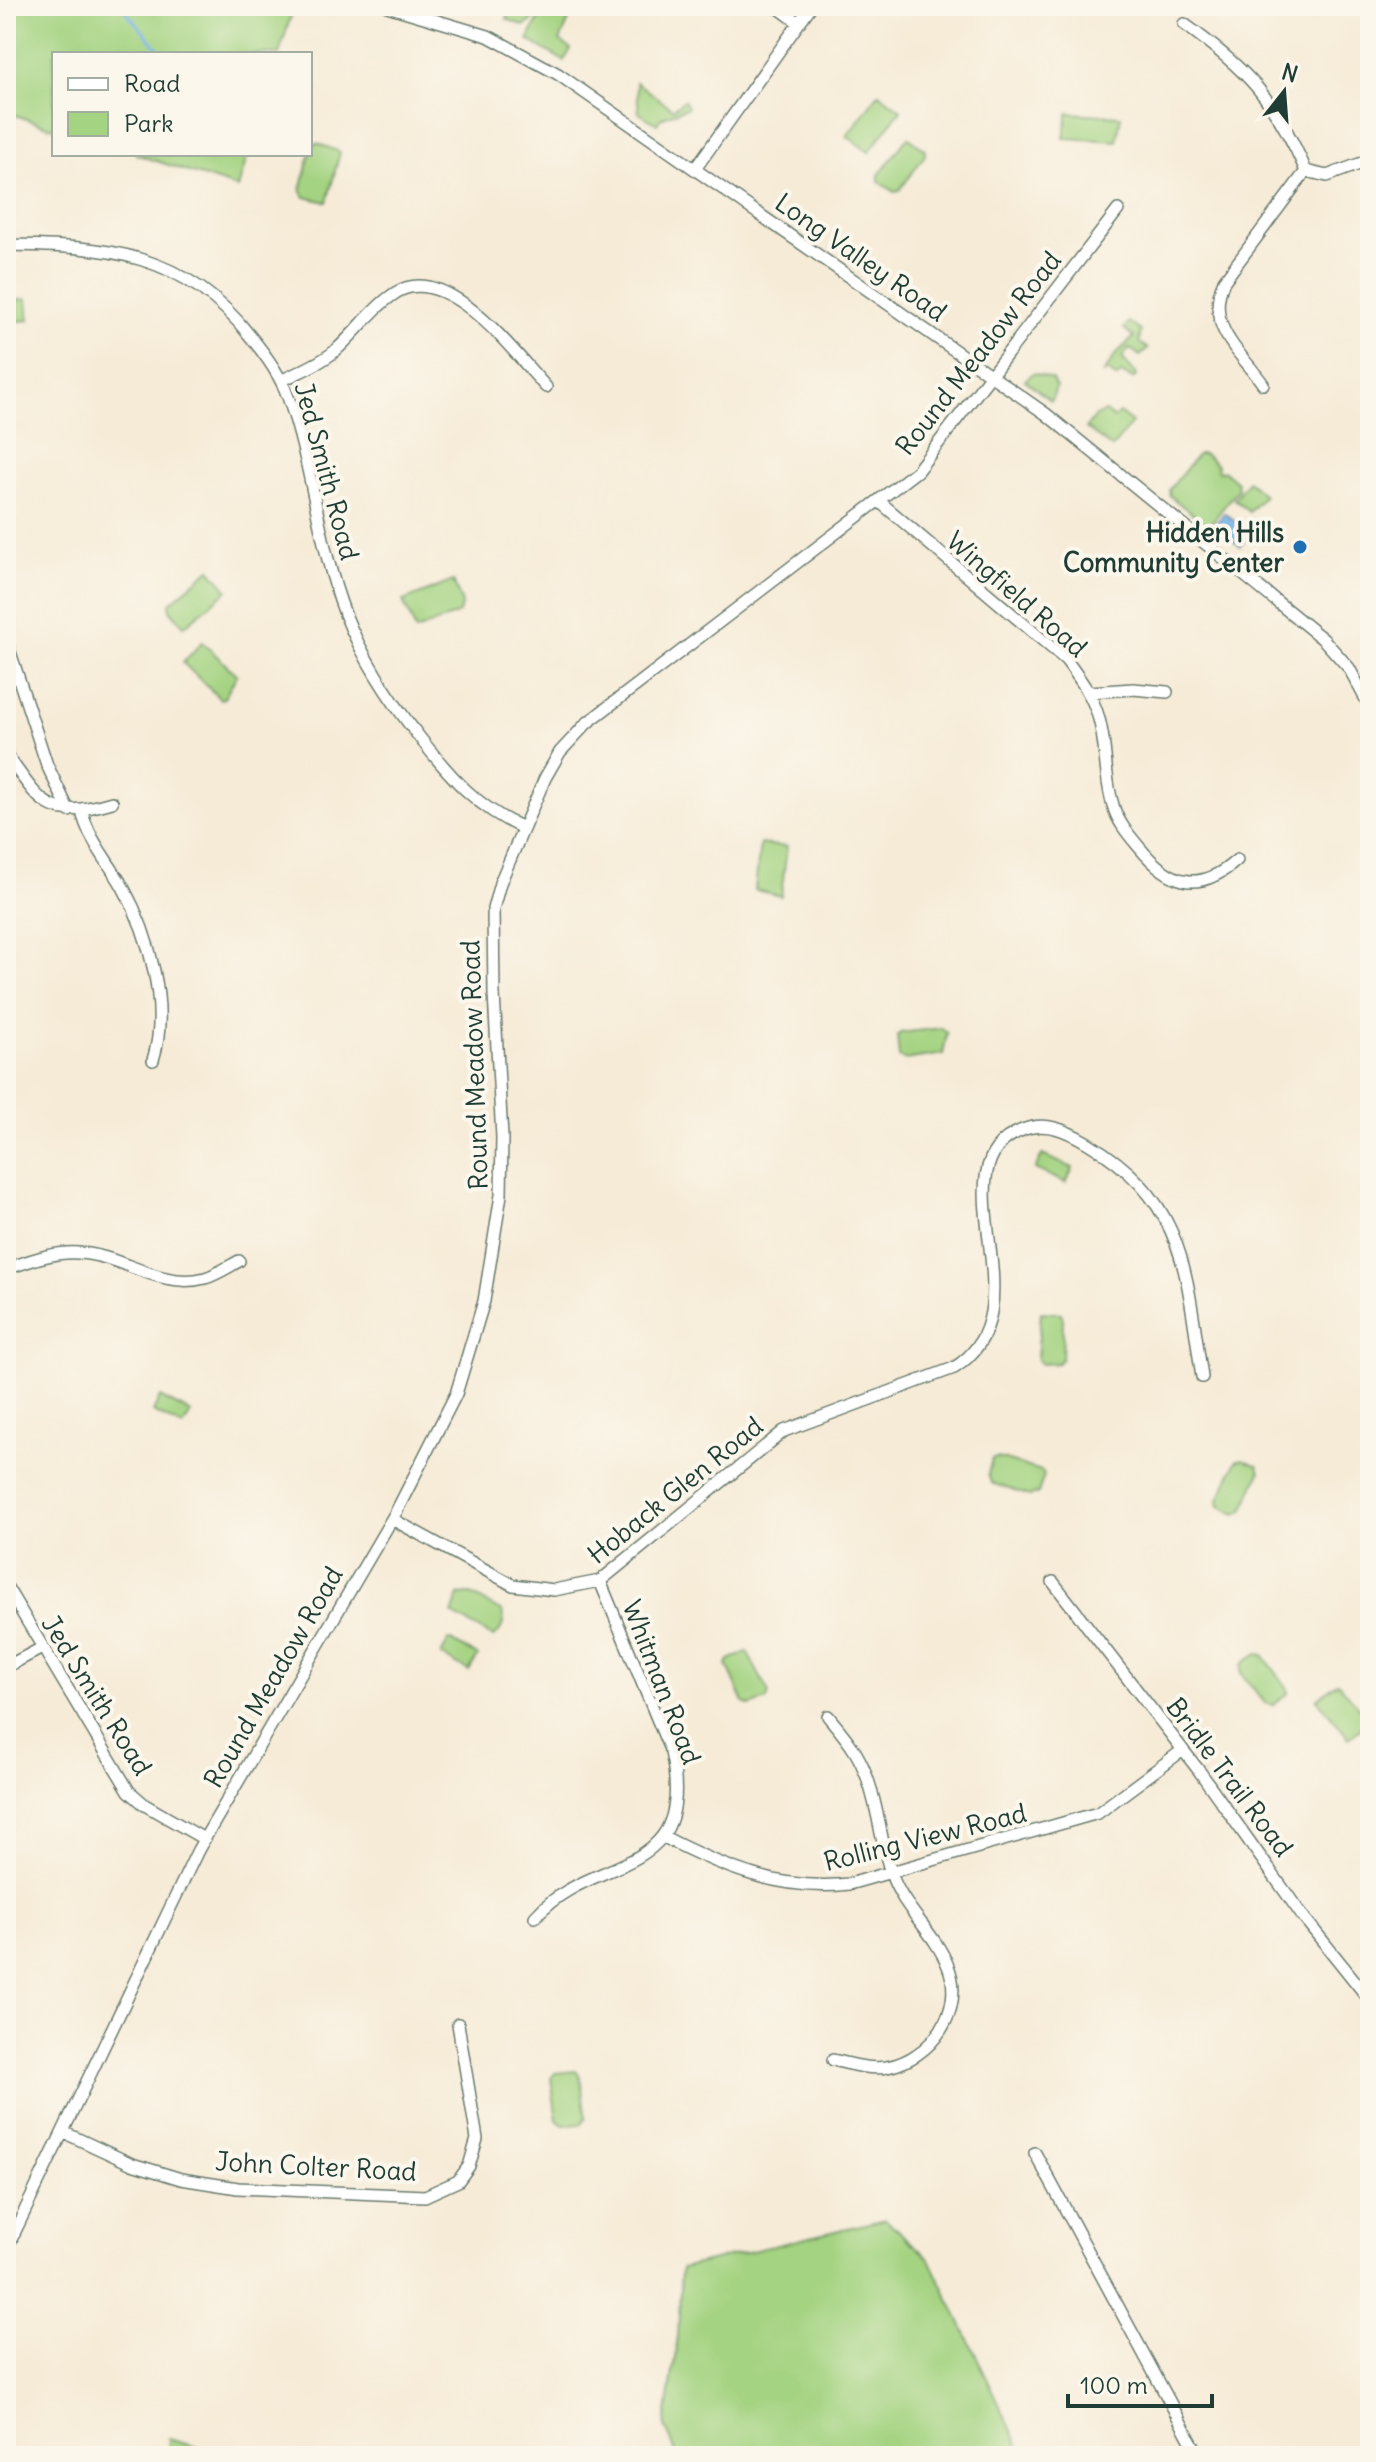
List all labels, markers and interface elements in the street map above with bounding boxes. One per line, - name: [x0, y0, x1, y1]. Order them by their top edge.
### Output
- legend: [52, 52, 312, 156]
- north arrow: [1244, 52, 1324, 132]
- text: N: [1278, 57, 1301, 88]
- text: Road: [124, 68, 180, 98]
- text: Park: [124, 108, 174, 138]
- street label: Long Valley Road: [769, 186, 953, 328]
- street label: Round Meadow Road: [888, 244, 1068, 462]
- street label: Jed Smith Road: [287, 378, 367, 564]
- place label: Hidden Hills Community Center: [1063, 516, 1284, 579]
- street label: Wingfield Road: [940, 524, 1094, 664]
- marker: Hidden Hills Community Center: [1291, 538, 1309, 556]
- street label: Round Meadow Road: [453, 940, 495, 1190]
- street label: Hoback Glen Road: [581, 1409, 769, 1571]
- street label: Round Meadow Road: [196, 1561, 350, 1793]
- street label: Whitman Road: [616, 1595, 708, 1769]
- street label: Jed Smith Road: [35, 1609, 159, 1781]
- street label: Bridle Trail Road: [1159, 1691, 1301, 1863]
- street label: Rolling View Road: [820, 1796, 1030, 1878]
- street label: John Colter Road: [214, 2144, 418, 2188]
- scale bar: [1068, 2358, 1212, 2408]
- text: 100 m: [1080, 2370, 1148, 2400]

